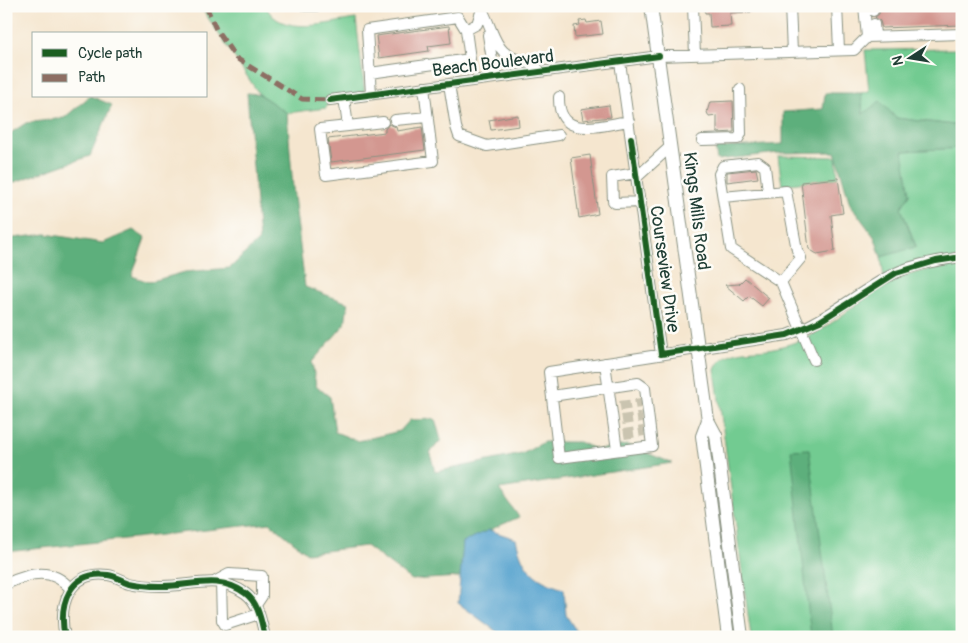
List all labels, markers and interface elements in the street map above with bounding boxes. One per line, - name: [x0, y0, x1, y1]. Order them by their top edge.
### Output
- legend: [32, 32, 208, 98]
- north arrow: [886, 32, 936, 82]
- text: Cycle path: [78, 44, 142, 63]
- street label: Beach Boulevard: [431, 45, 555, 82]
- text: N: [888, 54, 907, 67]
- text: Path: [78, 68, 105, 87]
- street label: Kings Mills Road: [678, 151, 715, 272]
- street label: Courseview Drive: [644, 204, 685, 334]

